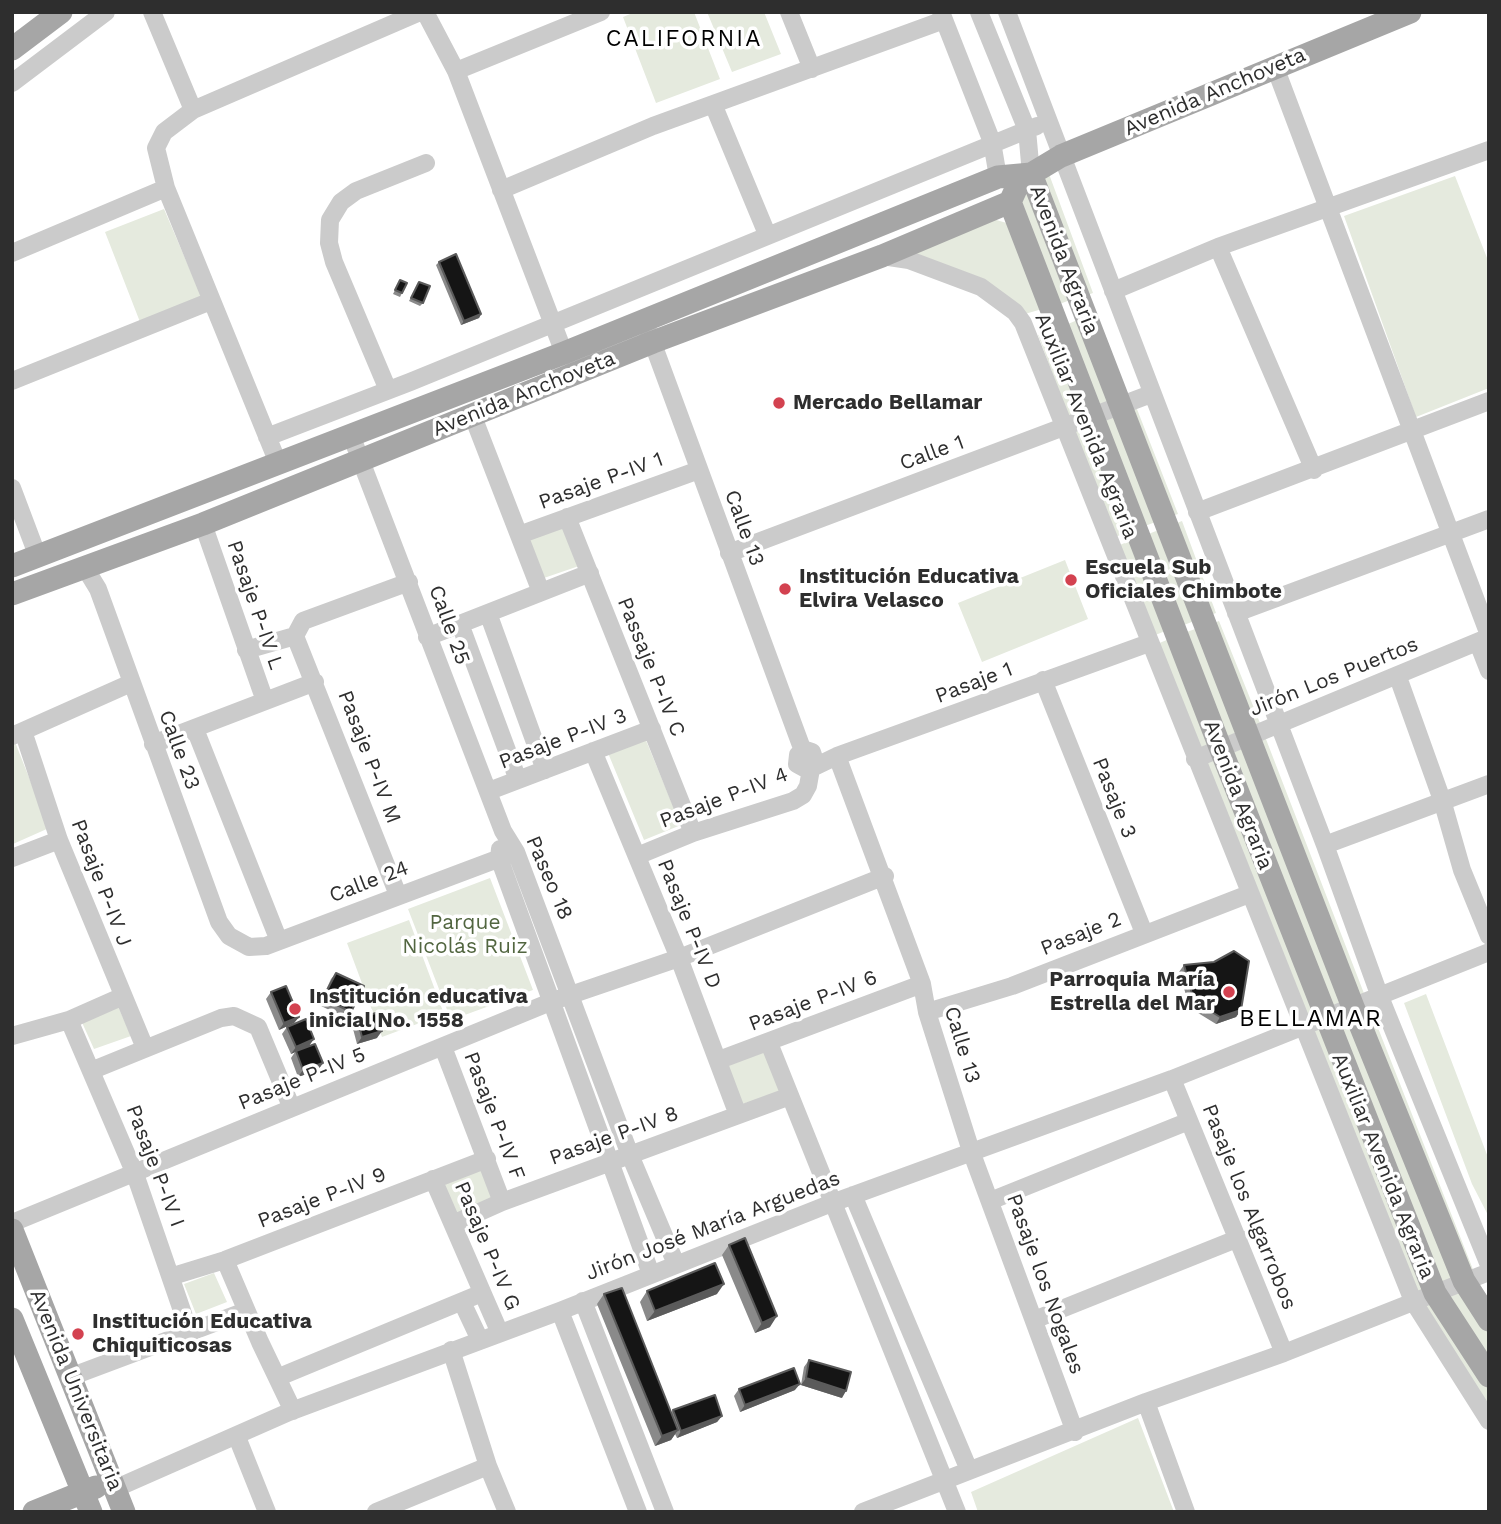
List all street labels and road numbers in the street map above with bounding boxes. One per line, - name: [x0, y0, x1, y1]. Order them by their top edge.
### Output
- street label: Avenida Anchoveta: [1120, 42, 1310, 142]
- street label: Avenida Agraria: [1024, 182, 1104, 338]
- street label: Auxiliar Avenida Agraria: [1029, 309, 1143, 543]
- street label: Avenida Anchoveta: [429, 346, 619, 442]
- street label: Calle 1: [896, 430, 968, 476]
- street label: Pasaje P-IV 1: [535, 447, 667, 515]
- street label: Calle 13: [719, 487, 769, 569]
- street label: Pasaje P-IV L: [221, 537, 289, 673]
- street label: Calle 25: [423, 582, 475, 668]
- street label: Passaje P-IV C: [612, 594, 690, 740]
- street label: Jirón Los Puertos: [1246, 632, 1422, 722]
- street label: Pasaje 1: [932, 657, 1016, 709]
- street label: Pasaje P-IV M: [332, 687, 406, 827]
- street label: Pasaje P-IV 3: [496, 703, 630, 775]
- street label: Calle 23: [153, 707, 205, 793]
- street label: Avenida Agraria: [1198, 717, 1278, 873]
- street label: Pasaje 3: [1086, 754, 1142, 842]
- street label: Pasaje P-IV 4: [656, 762, 792, 834]
- street label: Pasaje P-IV J: [65, 816, 137, 950]
- street label: Paseo 18: [520, 832, 578, 924]
- street label: Calle 24: [326, 855, 412, 909]
- street label: Pasaje P-IV D: [652, 855, 726, 993]
- street label: Pasaje 2: [1037, 906, 1125, 962]
- street label: Pasaje P-IV 6: [745, 965, 881, 1037]
- street label: Calle 13: [938, 1004, 986, 1086]
- street label: Pasaje P-IV 5: [235, 1042, 369, 1116]
- street label: Pasaje P-IV F: [458, 1048, 530, 1184]
- street label: Auxiliar Avenida Agraria: [1326, 1049, 1440, 1283]
- street label: Pasaje P-IV I: [120, 1101, 190, 1231]
- street label: Pasaje P-IV 8: [546, 1101, 682, 1171]
- street label: Pasaje los Algarrobos: [1196, 1101, 1302, 1313]
- street label: Pasaje P-IV 9: [254, 1162, 390, 1234]
- street label: Jirón José María Arguedas: [582, 1166, 844, 1286]
- street label: Pasaje P-IV G: [448, 1178, 526, 1314]
- street label: Pasaje los Nogales: [1001, 1190, 1089, 1378]
- street label: Avenida Universitaria: [24, 1286, 128, 1494]

